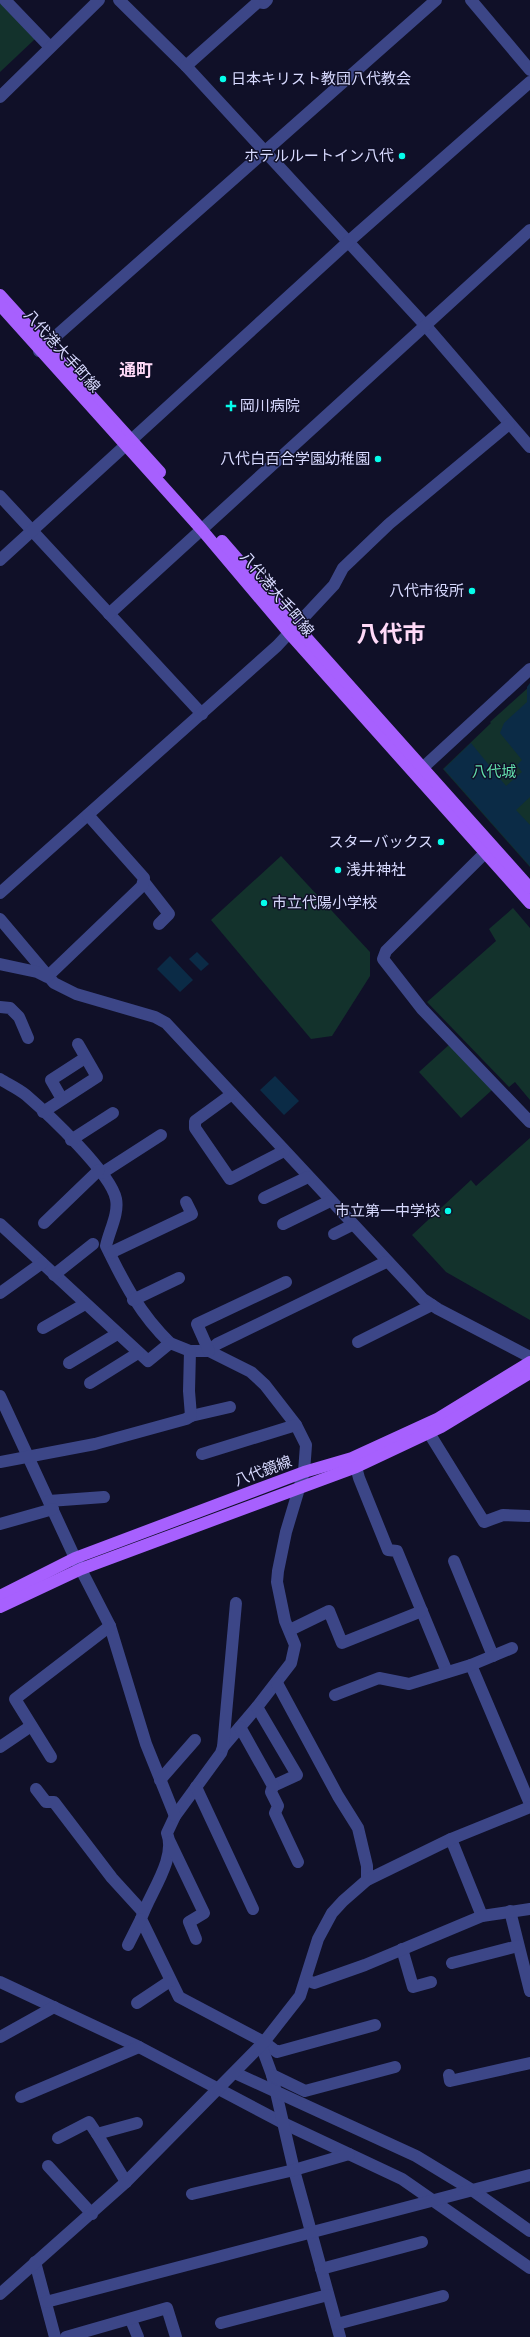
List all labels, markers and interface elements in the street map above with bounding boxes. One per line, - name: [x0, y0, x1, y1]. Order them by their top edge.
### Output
- place label: 日本キリスト教団八代教会: [231, 68, 411, 90]
- marker: 日本キリスト教団八代教会: [218, 74, 228, 84]
- place label: ホテルルートイン八代: [244, 145, 394, 167]
- marker: ホテルルートイン八代: [397, 151, 407, 161]
- street label: 八代港大手町線: [19, 305, 105, 397]
- district label: 通町: [119, 358, 153, 382]
- place label: 岡川病院: [240, 395, 300, 417]
- marker: 岡川病院: [225, 400, 237, 412]
- place label: 八代白百合学園幼稚園: [220, 448, 370, 470]
- marker: 八代白百合学園幼稚園: [373, 454, 383, 464]
- street label: 八代港大手町線: [235, 547, 319, 641]
- place label: 八代市役所: [389, 580, 464, 602]
- marker: 八代市役所: [467, 586, 477, 596]
- district label: 八代市: [357, 617, 426, 651]
- park label: 八代城: [471, 761, 517, 783]
- place label: スターバックス: [329, 831, 433, 853]
- marker: スターバックス: [436, 837, 446, 847]
- place label: 浅井神社: [346, 859, 406, 881]
- marker: 浅井神社: [333, 865, 343, 875]
- place label: 市立代陽小学校: [272, 892, 377, 914]
- marker: 市立代陽小学校: [259, 898, 269, 908]
- place label: 市立第一中学校: [335, 1200, 440, 1222]
- marker: 市立第一中学校: [443, 1206, 453, 1216]
- street label: 八代鏡線: [231, 1450, 295, 1492]

